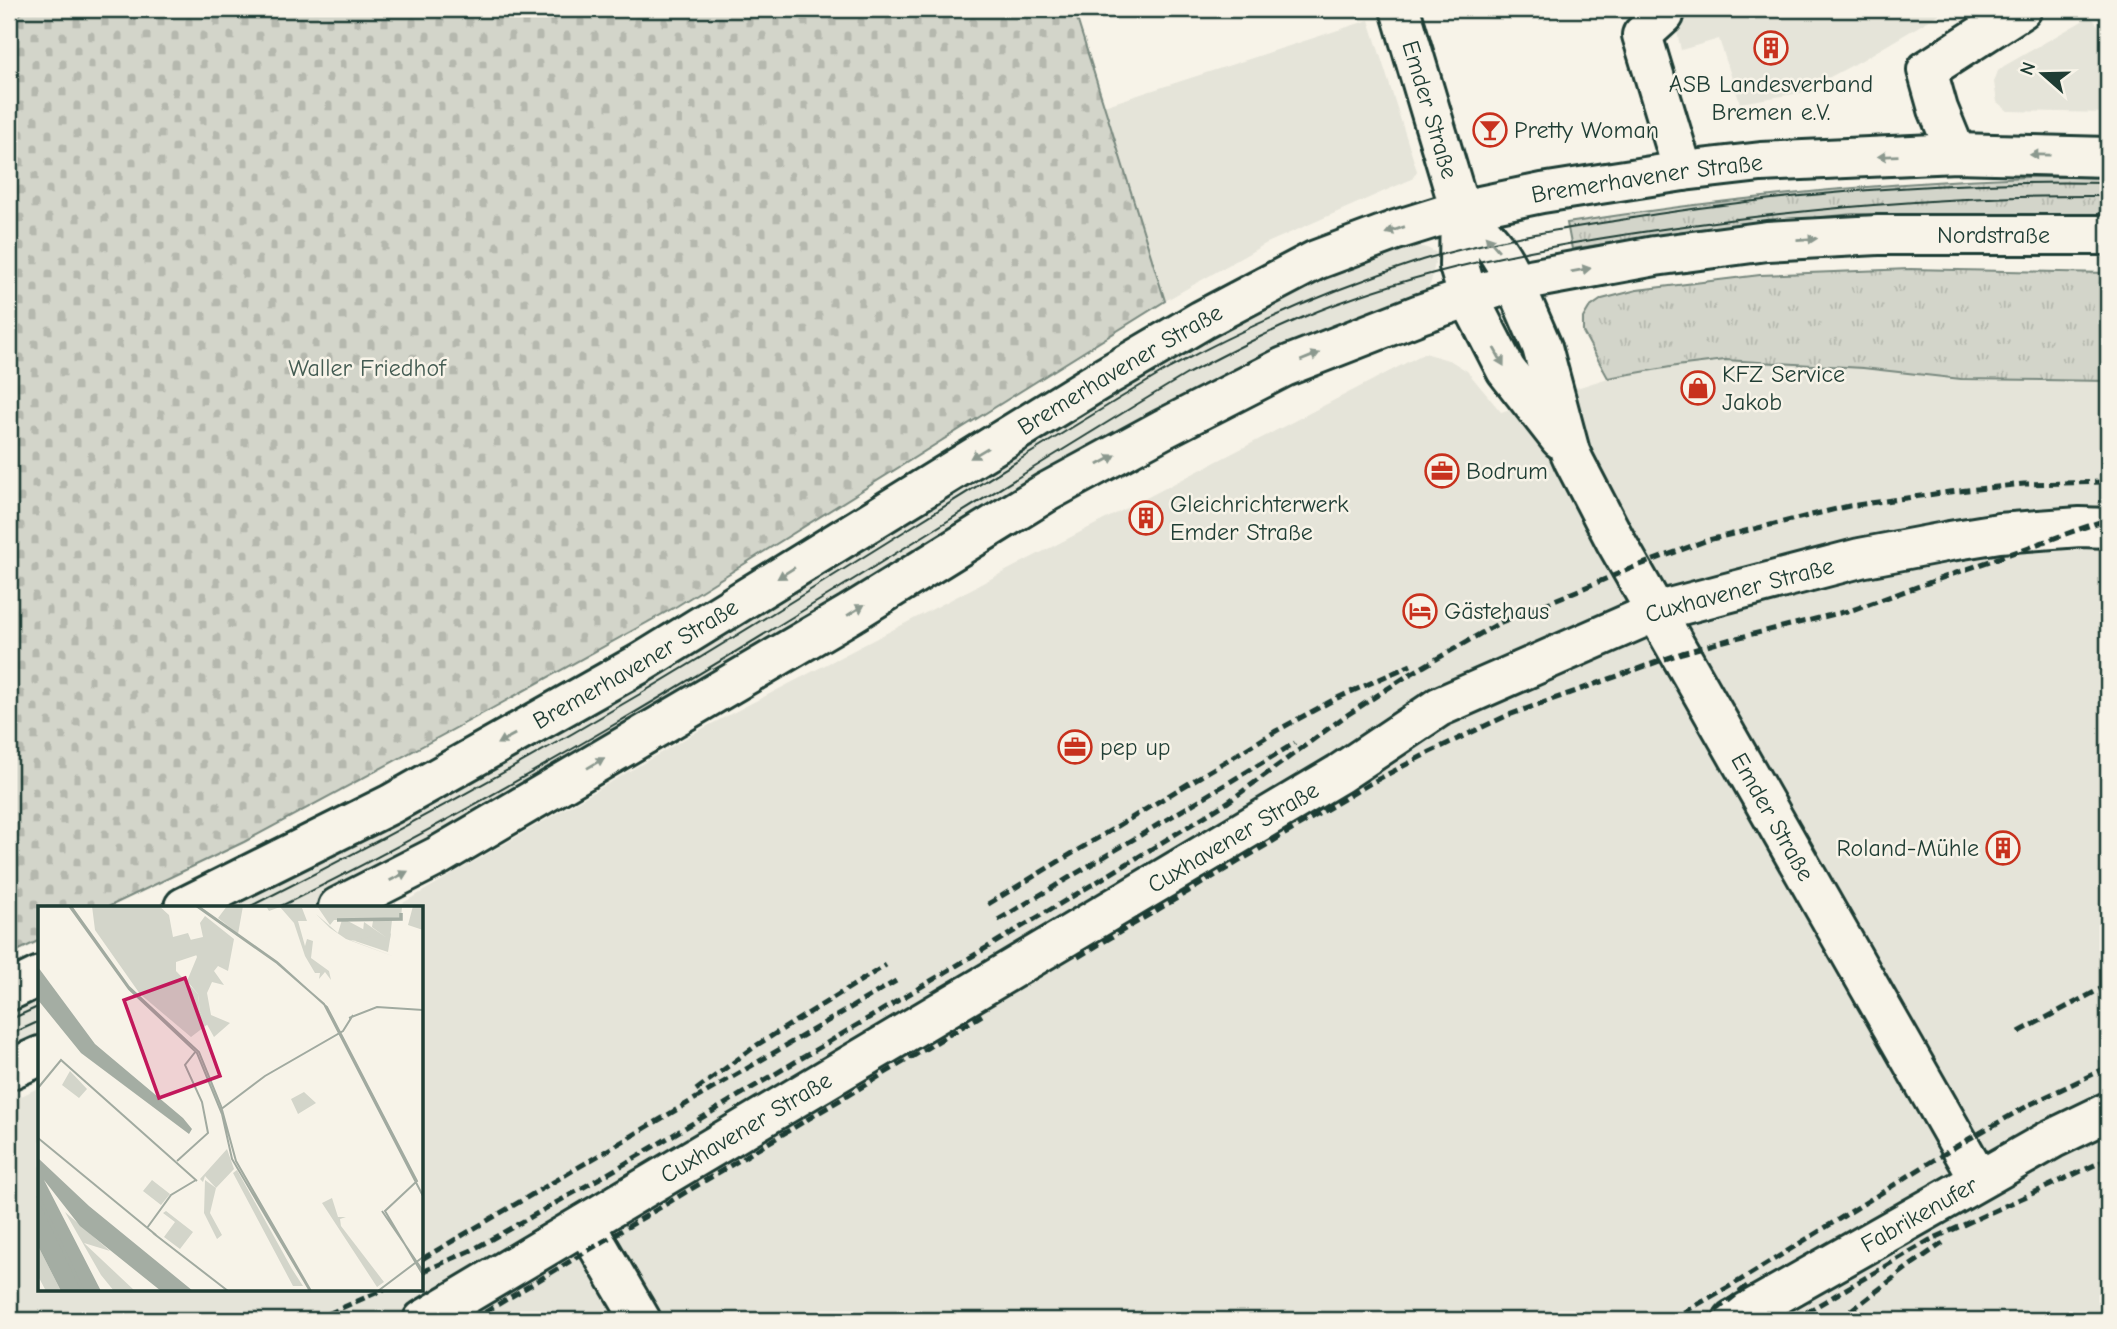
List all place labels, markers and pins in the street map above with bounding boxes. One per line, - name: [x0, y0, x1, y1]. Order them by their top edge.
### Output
- building icon: ASB Landesverband Bremen e.V.: [1752, 29, 1790, 67]
- place label: ASB Landesverband Bremen e.V.: [1669, 70, 1873, 126]
- bar icon: Pretty Woman: [1471, 111, 1509, 149]
- place label: Pretty Woman: [1514, 116, 1659, 144]
- place label: KFZ Service Jakob: [1722, 360, 1845, 416]
- shop icon: KFZ Service Jakob: [1679, 369, 1717, 407]
- office icon: Bodrum: [1423, 452, 1461, 490]
- place label: Bodrum: [1466, 457, 1548, 485]
- place label: Gleichrichterwerk Emder Straße: [1170, 490, 1349, 546]
- building icon: Gleichrichterwerk Emder Straße: [1127, 499, 1165, 537]
- hotel icon: Gästehaus: [1401, 592, 1439, 630]
- place label: Gästehaus: [1444, 597, 1549, 625]
- office icon: pep up: [1056, 728, 1094, 766]
- place label: pep up: [1100, 733, 1171, 761]
- building icon: Roland-Mühle: [1984, 829, 2022, 867]
- place label: Roland-Mühle: [1836, 834, 1979, 862]

